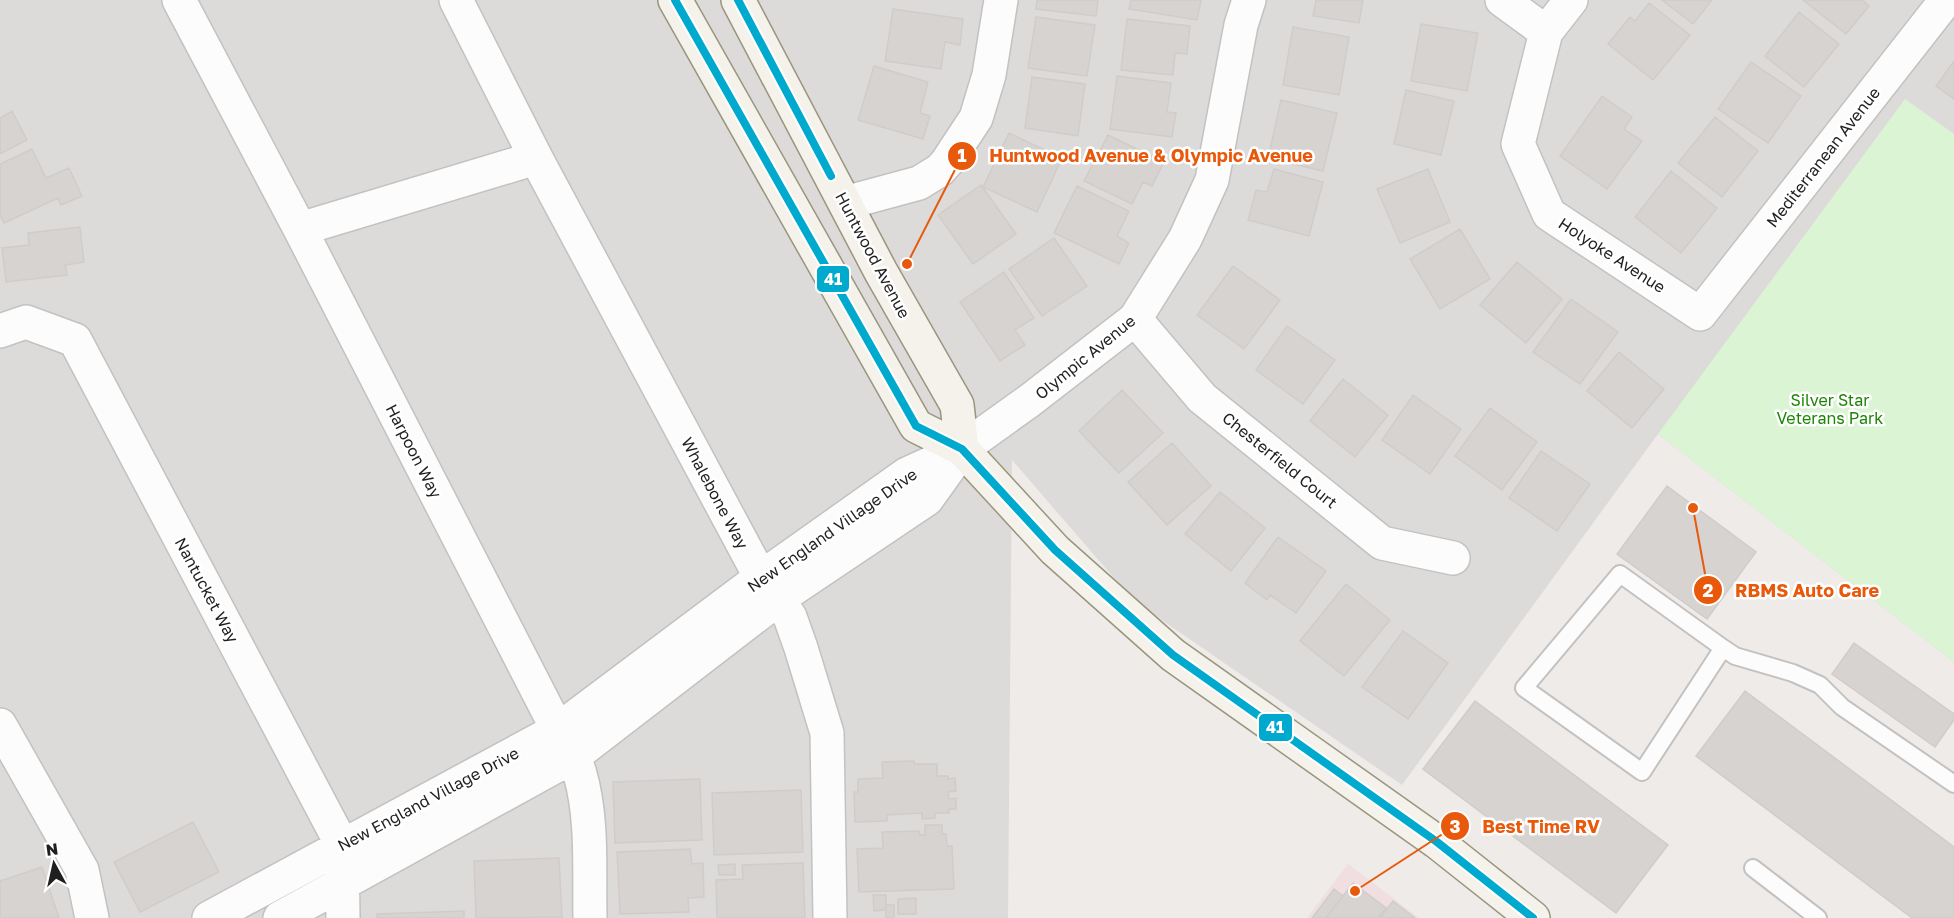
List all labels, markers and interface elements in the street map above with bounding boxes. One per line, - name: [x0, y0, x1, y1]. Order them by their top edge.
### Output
- street label: Mediterranean Avenue: [1762, 83, 1884, 231]
- callout: Huntwood Avenue & Olympic Avenue: [947, 138, 1325, 174]
- text: 1: [957, 144, 967, 166]
- text: Huntwood Avenue & Olympic Avenue: [989, 144, 1313, 166]
- street label: Huntwood Avenue: [831, 188, 915, 322]
- street label: Holyoke Avenue: [1555, 213, 1669, 297]
- line badge: 41: [816, 265, 850, 293]
- text: 41: [824, 269, 842, 289]
- street label: Olympic Avenue: [1031, 310, 1139, 404]
- park label: Silver Star Veterans Park: [1777, 390, 1883, 428]
- street label: Harpoon Way: [382, 401, 446, 501]
- street label: Chesterfield Court: [1219, 408, 1341, 512]
- street label: Whalebone Way: [677, 434, 753, 552]
- street label: New England Village Drive: [743, 464, 921, 596]
- street label: Nantucket Way: [171, 534, 243, 646]
- callout: RBMS Auto Care: [1693, 572, 1891, 608]
- text: 2: [1703, 579, 1714, 601]
- text: RBMS Auto Care: [1735, 579, 1879, 601]
- line badge: 41: [1258, 713, 1293, 742]
- text: 41: [1266, 717, 1284, 737]
- street label: New England Village Drive: [334, 743, 522, 855]
- callout: Best Time RV: [1440, 808, 1612, 844]
- text: 3: [1450, 815, 1461, 837]
- text: Best Time RV: [1482, 815, 1600, 837]
- north arrow: [24, 834, 84, 894]
- text: N: [44, 838, 59, 860]

